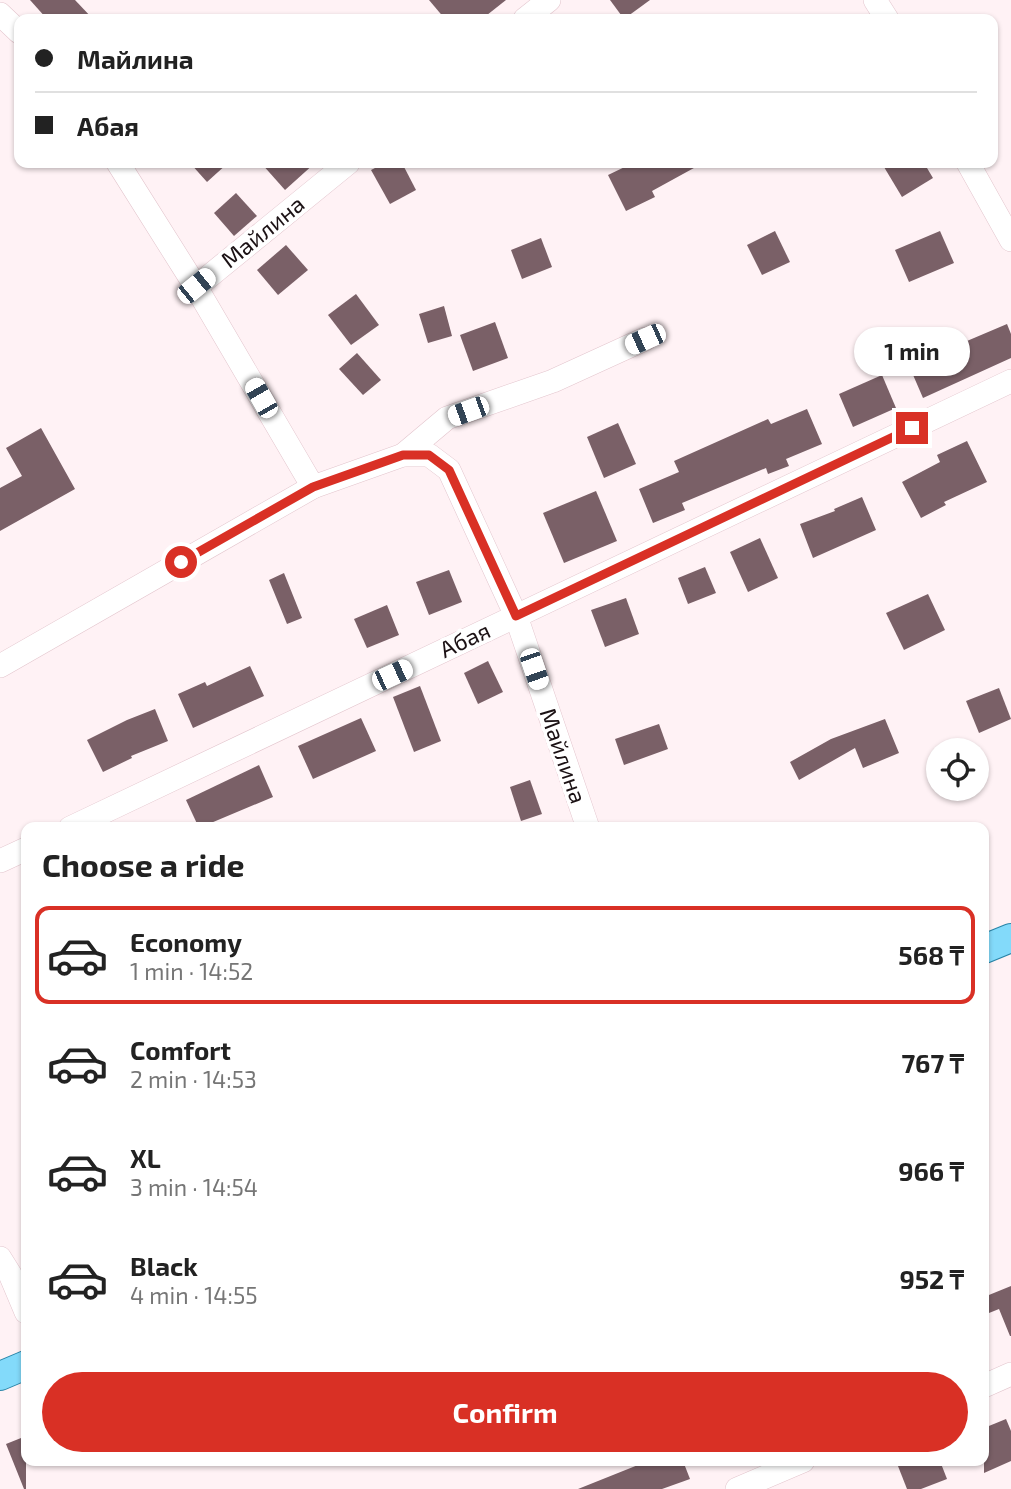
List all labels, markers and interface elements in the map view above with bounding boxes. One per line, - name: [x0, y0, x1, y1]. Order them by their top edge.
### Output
- text: Майлина: [77, 43, 194, 74]
- text: Абая: [77, 110, 139, 141]
- street label: Майлина: [215, 189, 310, 273]
- car: [174, 265, 219, 307]
- car: [622, 321, 669, 357]
- callout: 1 min: [854, 326, 970, 376]
- text: 1 min: [884, 337, 940, 365]
- car: [242, 375, 281, 421]
- car: [445, 394, 492, 428]
- route end: [896, 412, 928, 444]
- route start: [165, 546, 197, 578]
- street label: Абая: [435, 615, 494, 663]
- car: [518, 646, 551, 692]
- car: [369, 657, 416, 693]
- street label: Майлина: [535, 704, 593, 807]
- map controls: [926, 738, 989, 801]
- button: locate: [926, 738, 989, 801]
- text: Choose a ride: [42, 845, 245, 883]
- icon: car: [46, 924, 109, 987]
- text: Economy: [130, 926, 242, 957]
- text: 568 ₸: [898, 939, 964, 970]
- text: 1 min · 14:52: [130, 957, 253, 985]
- icon: car: [46, 1032, 109, 1095]
- text: Comfort: [130, 1034, 231, 1065]
- text: 767 ₸: [901, 1047, 964, 1078]
- text: 2 min · 14:53: [130, 1065, 257, 1093]
- icon: car: [46, 1140, 109, 1203]
- text: XL: [130, 1142, 161, 1173]
- text: 966 ₸: [898, 1155, 964, 1186]
- text: 3 min · 14:54: [130, 1173, 258, 1201]
- icon: car: [46, 1248, 109, 1311]
- text: Black: [130, 1250, 198, 1281]
- text: 952 ₸: [899, 1263, 964, 1294]
- text: 4 min · 14:55: [130, 1281, 258, 1309]
- button: Confirm: [42, 1372, 968, 1452]

